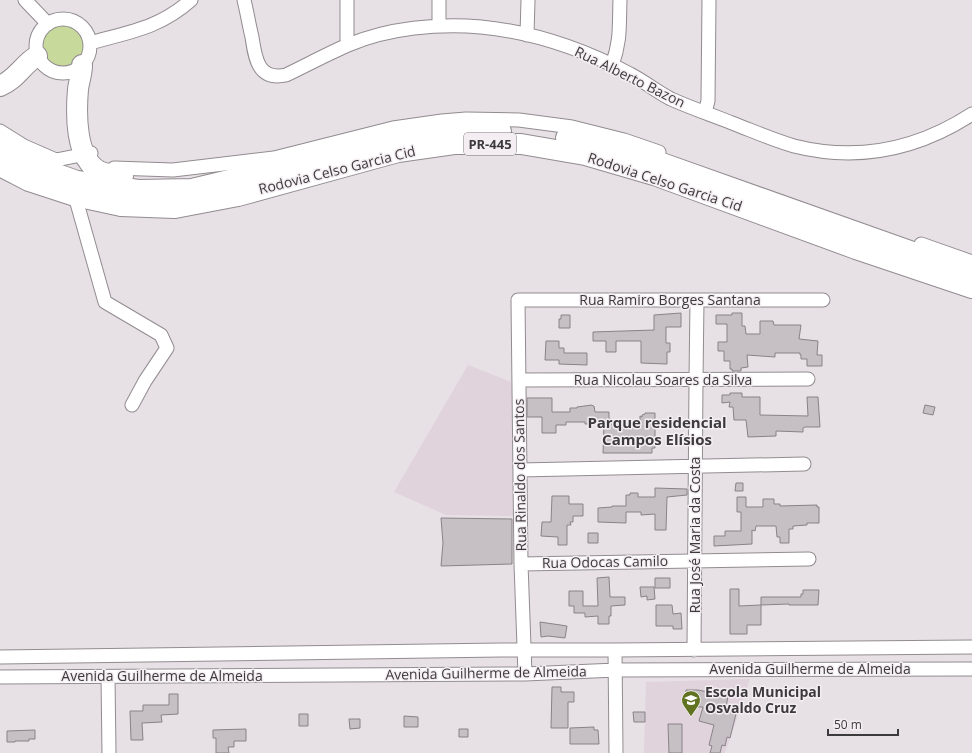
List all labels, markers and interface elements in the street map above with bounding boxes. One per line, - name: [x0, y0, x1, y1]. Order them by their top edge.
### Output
- street label: Rua Alberto Bazon: [572, 42, 689, 112]
- road number: PR-445: [464, 133, 516, 155]
- street label: Rodovia Celso Garcia Cid: [256, 141, 417, 198]
- street label: Rodovia Celso Garcia Cid: [586, 148, 745, 215]
- street label: Rua Ramiro Borges Santana: [579, 290, 761, 309]
- street label: Rua Nicolau Soares da Silva: [574, 370, 752, 389]
- street label: Rua Rinaldo dos Santos: [509, 398, 530, 552]
- district label: Parque residencial Campos Elísios: [587, 412, 727, 449]
- street label: Rua José Maria da Costa: [685, 457, 704, 613]
- street label: Rua Odocas Camilo: [542, 551, 668, 572]
- street label: Avenida Guilherme de Almeida: [709, 659, 911, 678]
- street label: Avenida Guilherme de Almeida: [385, 661, 587, 684]
- street label: Avenida Guilherme de Almeida: [61, 666, 263, 685]
- place label: Escola Municipal Osvaldo Cruz: [705, 682, 821, 717]
- school or university icon: Escola Municipal Osvaldo Cruz: [680, 689, 702, 717]
- scale bar: [828, 711, 898, 737]
- text: 50 m: [834, 716, 862, 733]

